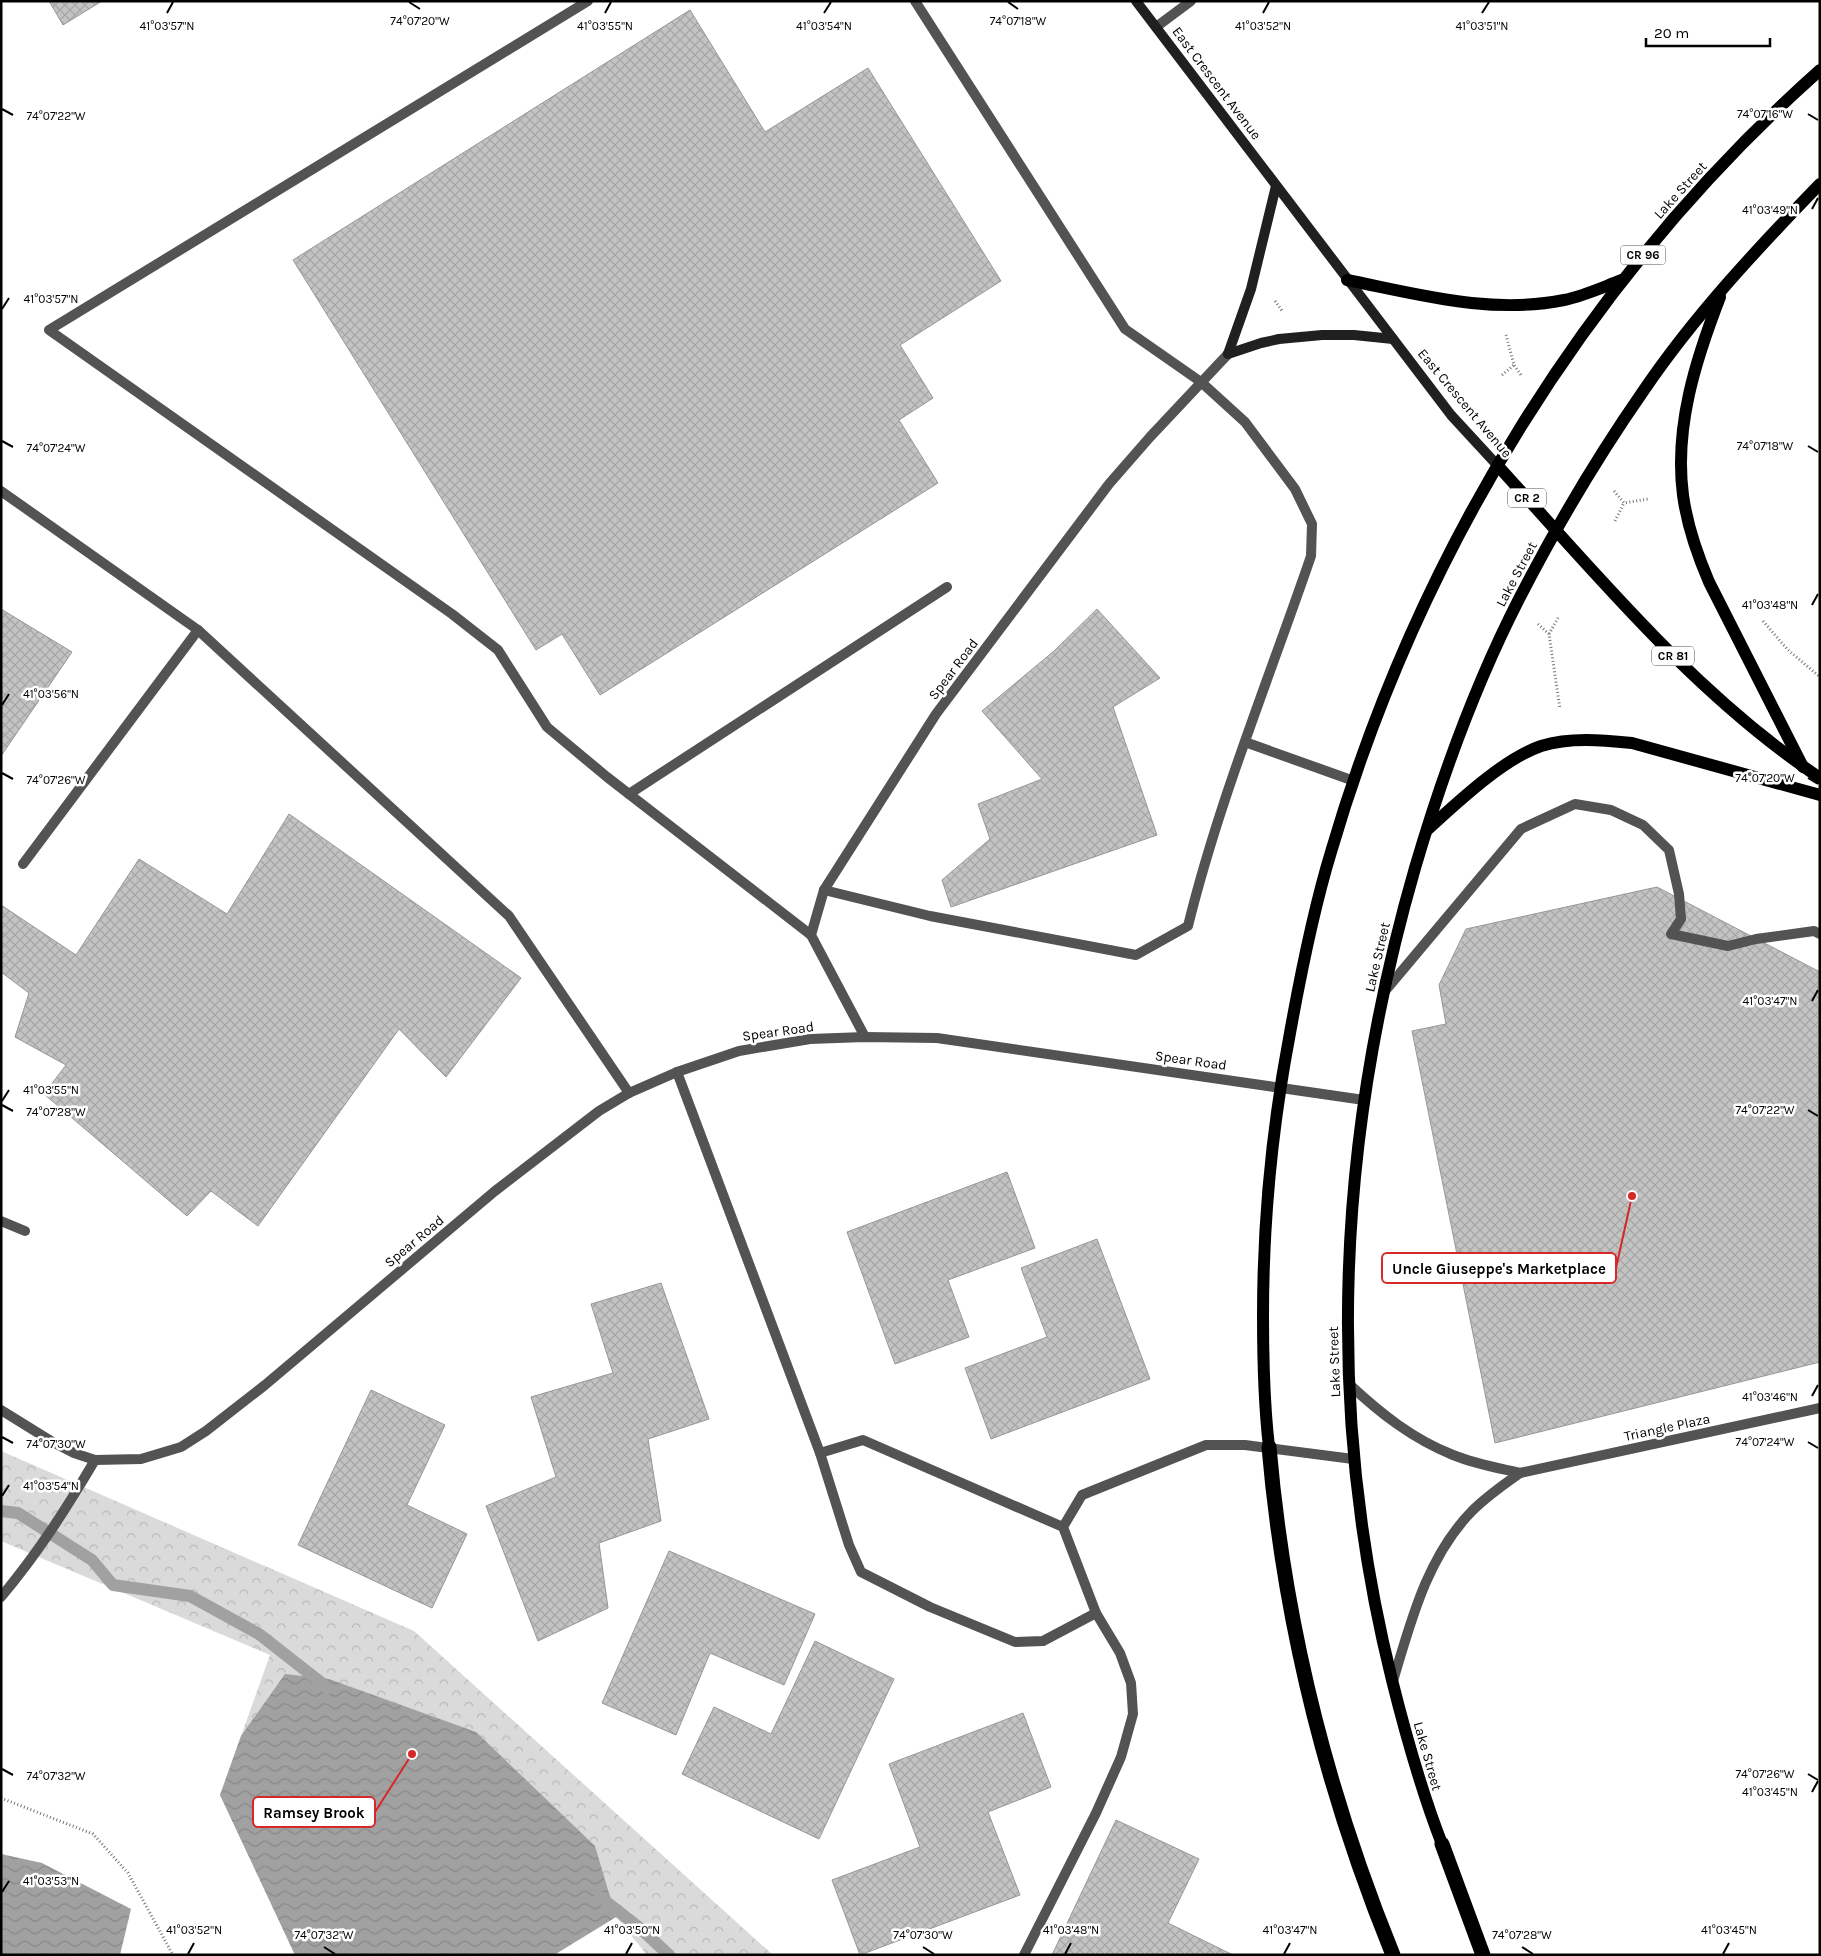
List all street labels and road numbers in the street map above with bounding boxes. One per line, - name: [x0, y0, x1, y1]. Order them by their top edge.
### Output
- street label: East Crescent Avenue: [1169, 23, 1265, 143]
- street label: Lake Street: [1650, 158, 1710, 222]
- road number: CR 96: [1620, 246, 1666, 264]
- street label: East Crescent Avenue: [1414, 345, 1515, 461]
- road number: CR 2: [1508, 488, 1546, 508]
- street label: Lake Street: [1492, 539, 1541, 610]
- street label: Spear Road: [925, 635, 982, 703]
- road number: CR 81: [1652, 646, 1694, 666]
- street label: Lake Street: [1361, 921, 1394, 994]
- street label: Spear Road: [741, 1018, 815, 1045]
- street label: Spear Road: [1154, 1047, 1228, 1074]
- street label: Spear Road: [381, 1212, 447, 1271]
- street label: Lake Street: [1325, 1326, 1344, 1398]
- street label: Triangle Plaza: [1623, 1410, 1712, 1445]
- street label: Lake Street: [1410, 1720, 1445, 1793]

